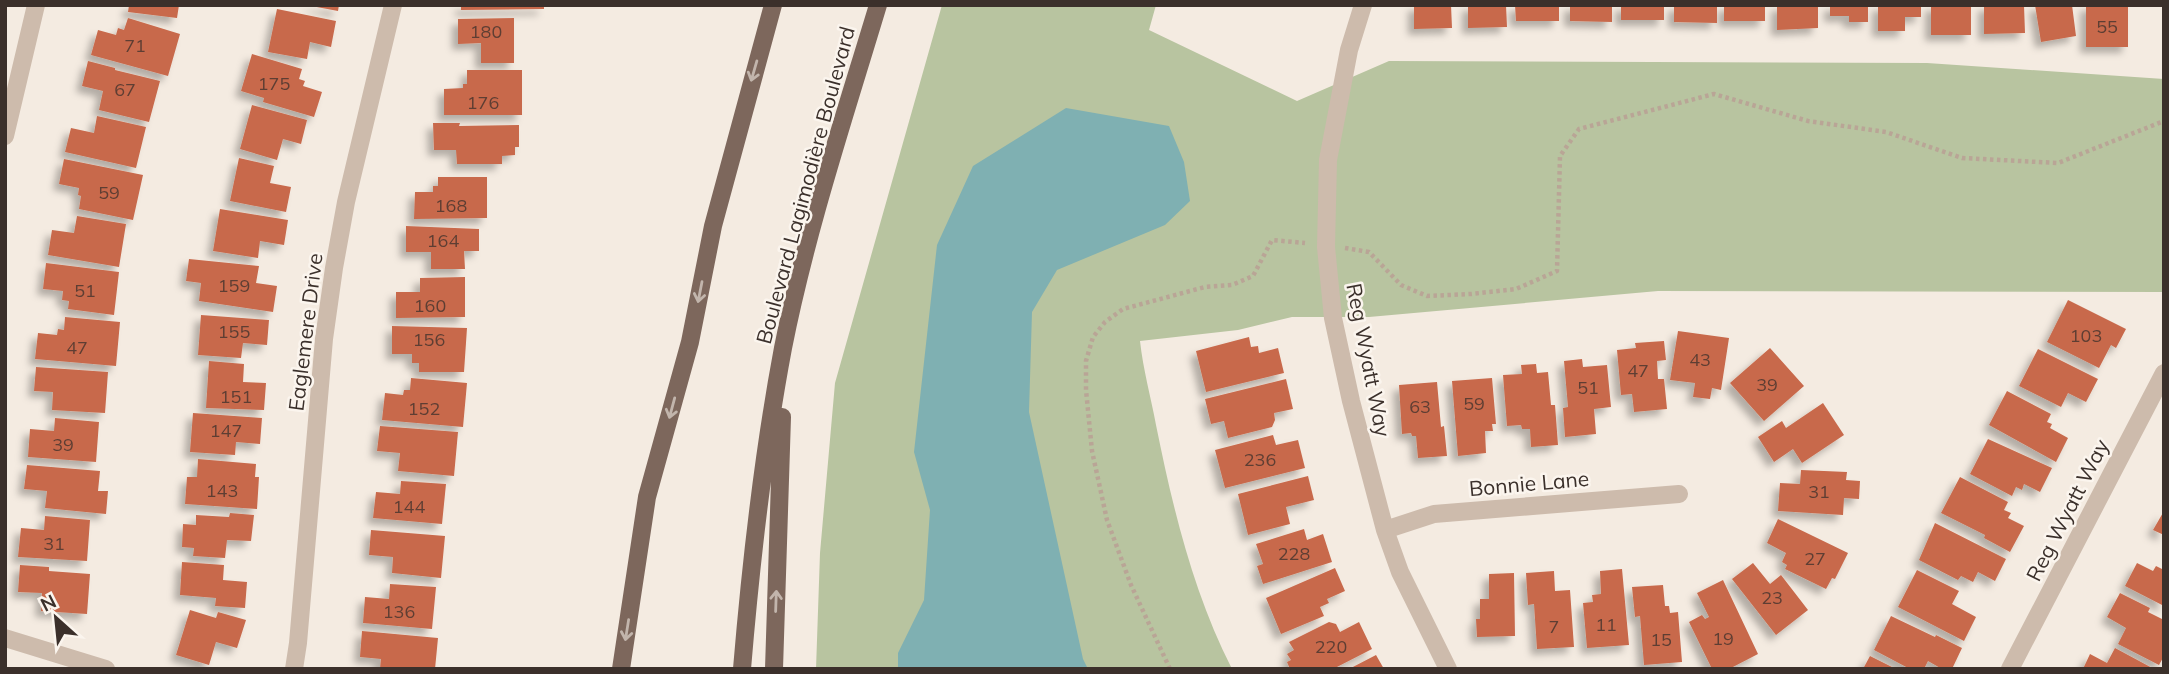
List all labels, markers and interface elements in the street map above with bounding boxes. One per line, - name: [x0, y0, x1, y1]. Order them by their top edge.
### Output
- house number: 55: [2096, 15, 2118, 38]
- house number: 180: [470, 20, 502, 43]
- street label: Boulevard Lagimodière Boulevard: [750, 23, 860, 347]
- house number: 71: [124, 34, 146, 57]
- one-way arrow: [747, 59, 760, 82]
- house number: 175: [258, 72, 290, 95]
- house number: 67: [114, 78, 136, 101]
- house number: 176: [467, 91, 499, 114]
- house number: 59: [98, 181, 120, 204]
- house number: 168: [435, 194, 467, 217]
- house number: 164: [427, 229, 459, 252]
- street label: Eaglemere Drive: [282, 252, 328, 412]
- house number: 159: [218, 274, 250, 297]
- house number: 51: [74, 279, 96, 302]
- one-way arrow: [692, 280, 706, 303]
- street label: Reg Wyatt Way: [1341, 281, 1397, 439]
- house number: 160: [414, 294, 446, 317]
- house number: 155: [218, 320, 250, 343]
- house number: 103: [2070, 324, 2102, 347]
- house number: 156: [413, 328, 445, 351]
- house number: 47: [66, 336, 88, 359]
- house number: 43: [1689, 348, 1711, 371]
- house number: 47: [1627, 359, 1649, 382]
- house number: 39: [1756, 373, 1778, 396]
- house number: 51: [1577, 376, 1599, 399]
- house number: 151: [220, 385, 252, 408]
- house number: 59: [1463, 392, 1485, 415]
- house number: 63: [1409, 395, 1431, 418]
- one-way arrow: [665, 396, 678, 419]
- house number: 152: [408, 397, 440, 420]
- house number: 147: [210, 419, 242, 442]
- house number: 39: [52, 433, 74, 456]
- street label: Reg Wyatt Way: [2020, 435, 2114, 585]
- house number: 236: [1244, 448, 1276, 471]
- street label: Bonnie Lane: [1468, 465, 1590, 501]
- house number: 143: [206, 479, 238, 502]
- house number: 31: [1808, 480, 1830, 503]
- house number: 144: [393, 495, 425, 518]
- house number: 31: [43, 532, 65, 555]
- house number: 228: [1278, 542, 1310, 565]
- house number: 27: [1804, 547, 1826, 570]
- north arrow: [21, 583, 91, 653]
- house number: 23: [1761, 586, 1783, 609]
- text: N: [36, 589, 60, 617]
- one-way arrow: [770, 589, 783, 612]
- house number: 136: [383, 600, 415, 623]
- house number: 11: [1595, 613, 1617, 636]
- house number: 7: [1549, 615, 1559, 638]
- one-way arrow: [620, 619, 633, 641]
- house number: 19: [1712, 627, 1734, 650]
- house number: 15: [1650, 628, 1672, 651]
- house number: 220: [1315, 635, 1347, 658]

